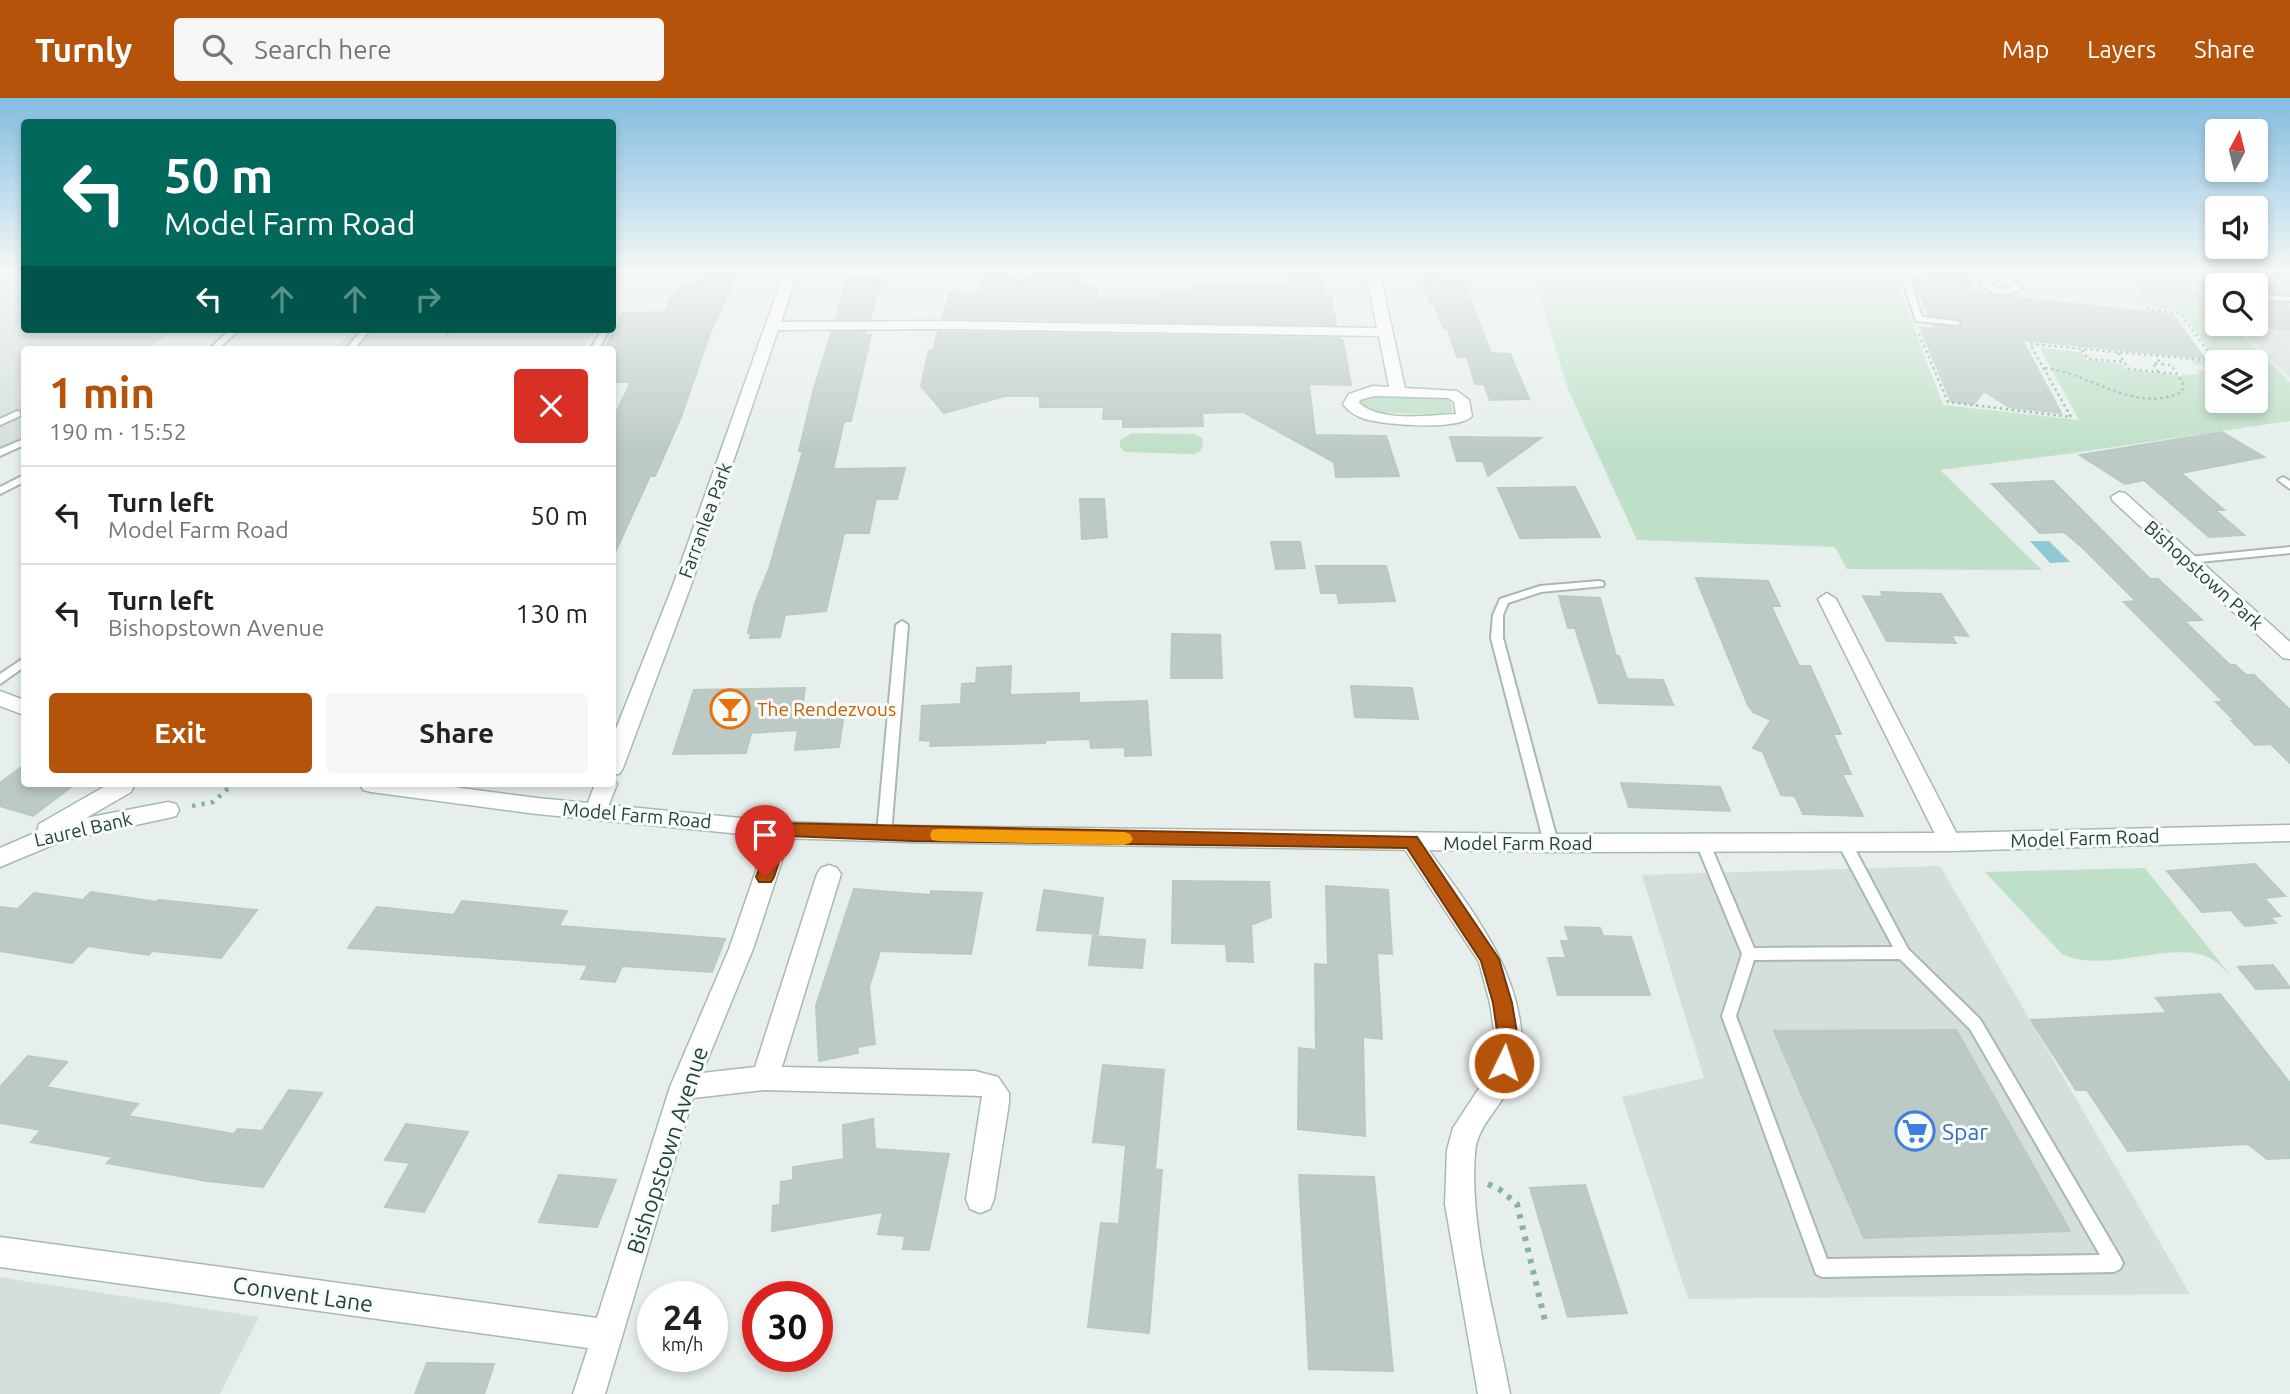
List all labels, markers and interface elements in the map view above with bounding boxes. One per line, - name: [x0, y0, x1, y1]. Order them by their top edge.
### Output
- search box: [174, 18, 664, 81]
- icon: search: [198, 30, 236, 68]
- text: Turnly: [35, 31, 132, 68]
- text: Search here: [254, 35, 392, 64]
- text: Map: [2002, 36, 2049, 63]
- text: Layers: [2087, 36, 2156, 63]
- text: Share: [2194, 36, 2255, 63]
- north arrow: [2205, 119, 2268, 182]
- map controls: [2205, 119, 2268, 413]
- icon: left: [49, 147, 140, 238]
- text: 50 m: [164, 147, 273, 202]
- button: sound: [2205, 196, 2268, 259]
- text: Model Farm Road: [164, 205, 416, 241]
- button: search: [2205, 273, 2268, 336]
- icon: left: [190, 280, 228, 318]
- icon: ahead: [263, 280, 301, 318]
- icon: ahead: [336, 280, 374, 318]
- icon: right: [409, 280, 447, 318]
- button: layers: [2205, 350, 2268, 413]
- text: 1 min: [49, 369, 155, 416]
- button: close: [514, 369, 588, 443]
- text: 190 m · 15:52: [49, 419, 187, 444]
- street label: Farranlea Park: [674, 459, 736, 581]
- text: Turn left: [108, 488, 214, 517]
- icon: left: [49, 496, 87, 534]
- text: 50 m: [530, 501, 588, 530]
- street label: Bishopstown Park: [2140, 516, 2268, 634]
- text: Model Farm Road: [108, 517, 289, 542]
- text: Turn left: [108, 586, 214, 615]
- icon: left: [49, 594, 87, 632]
- text: 130 m: [516, 599, 588, 628]
- text: Bishopstown Avenue: [108, 615, 324, 640]
- bar icon: The Rendezvous: [709, 688, 751, 730]
- button: Exit: [49, 693, 312, 773]
- button: Share: [326, 693, 588, 773]
- place label: The Rendezvous: [757, 698, 896, 720]
- street label: Model Farm Road: [562, 798, 712, 832]
- pin: [735, 805, 795, 877]
- street label: Laurel Bank: [32, 807, 134, 851]
- icon: arrive: [746, 816, 784, 854]
- street label: Model Farm Road: [2010, 824, 2160, 852]
- street label: Model Farm Road: [1443, 832, 1593, 854]
- position arrow: [1467, 1026, 1541, 1100]
- street label: Bishopstown Avenue: [622, 1043, 712, 1257]
- supermarket icon: Spar: [1894, 1110, 1936, 1152]
- place label: Spar: [1942, 1119, 1988, 1144]
- street label: Convent Lane: [231, 1272, 375, 1316]
- speed limit sign: 30: [742, 1281, 833, 1372]
- text: 24: [663, 1297, 702, 1337]
- text: km/h: [662, 1334, 703, 1354]

